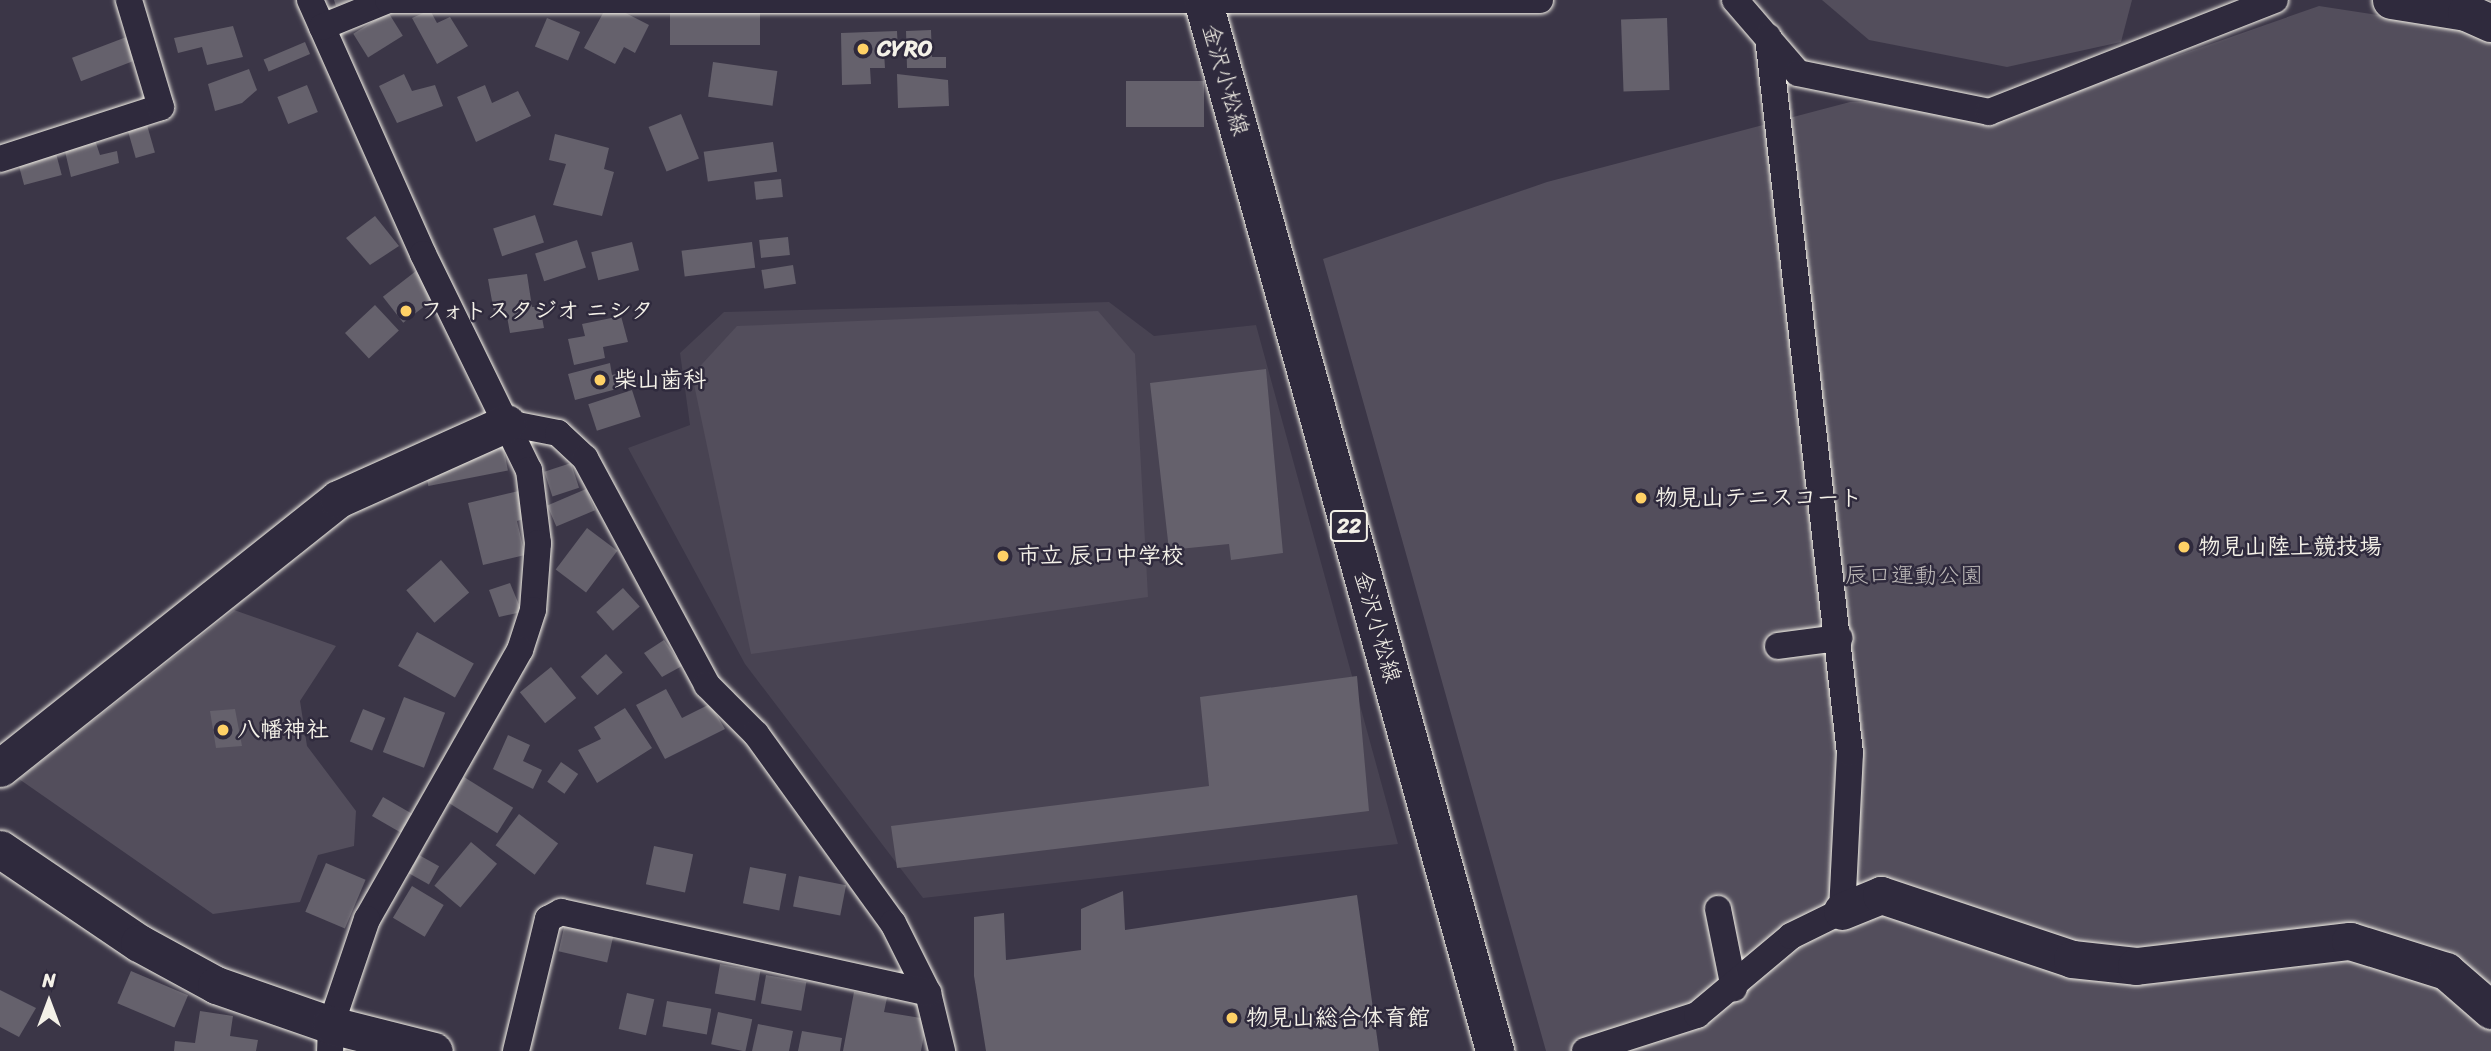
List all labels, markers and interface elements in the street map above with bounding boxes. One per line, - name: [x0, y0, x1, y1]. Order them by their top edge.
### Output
- street label: 金沢小松線: [1196, 21, 1254, 139]
- place label: CYRO: [877, 35, 933, 63]
- marker: CYRO: [855, 41, 871, 57]
- place label: フォトスタジオ ニシタ: [420, 297, 656, 325]
- marker: フォトスタジオ ニシタ: [398, 303, 414, 319]
- place label: 柴山歯科: [614, 366, 706, 394]
- marker: 柴山歯科: [592, 372, 608, 388]
- place label: 物見山テニスコート: [1655, 484, 1862, 512]
- marker: 物見山テニスコート: [1633, 490, 1649, 506]
- road number: 22: [1330, 508, 1368, 544]
- place label: 物見山陸上競技場: [2198, 533, 2382, 561]
- marker: 物見山陸上競技場: [2176, 539, 2192, 555]
- place label: 市立 辰口中学校: [1017, 542, 1184, 570]
- marker: 市立 辰口中学校: [995, 548, 1011, 564]
- park label: 辰口運動公園: [1845, 562, 1983, 590]
- street label: 金沢小松線: [1348, 568, 1406, 686]
- place label: 八幡神社: [237, 716, 329, 744]
- marker: 八幡神社: [215, 722, 231, 738]
- text: N: [42, 964, 56, 997]
- north arrow: [14, 967, 84, 1037]
- place label: 物見山総合体育館: [1246, 1004, 1430, 1032]
- marker: 物見山総合体育館: [1224, 1010, 1240, 1026]

